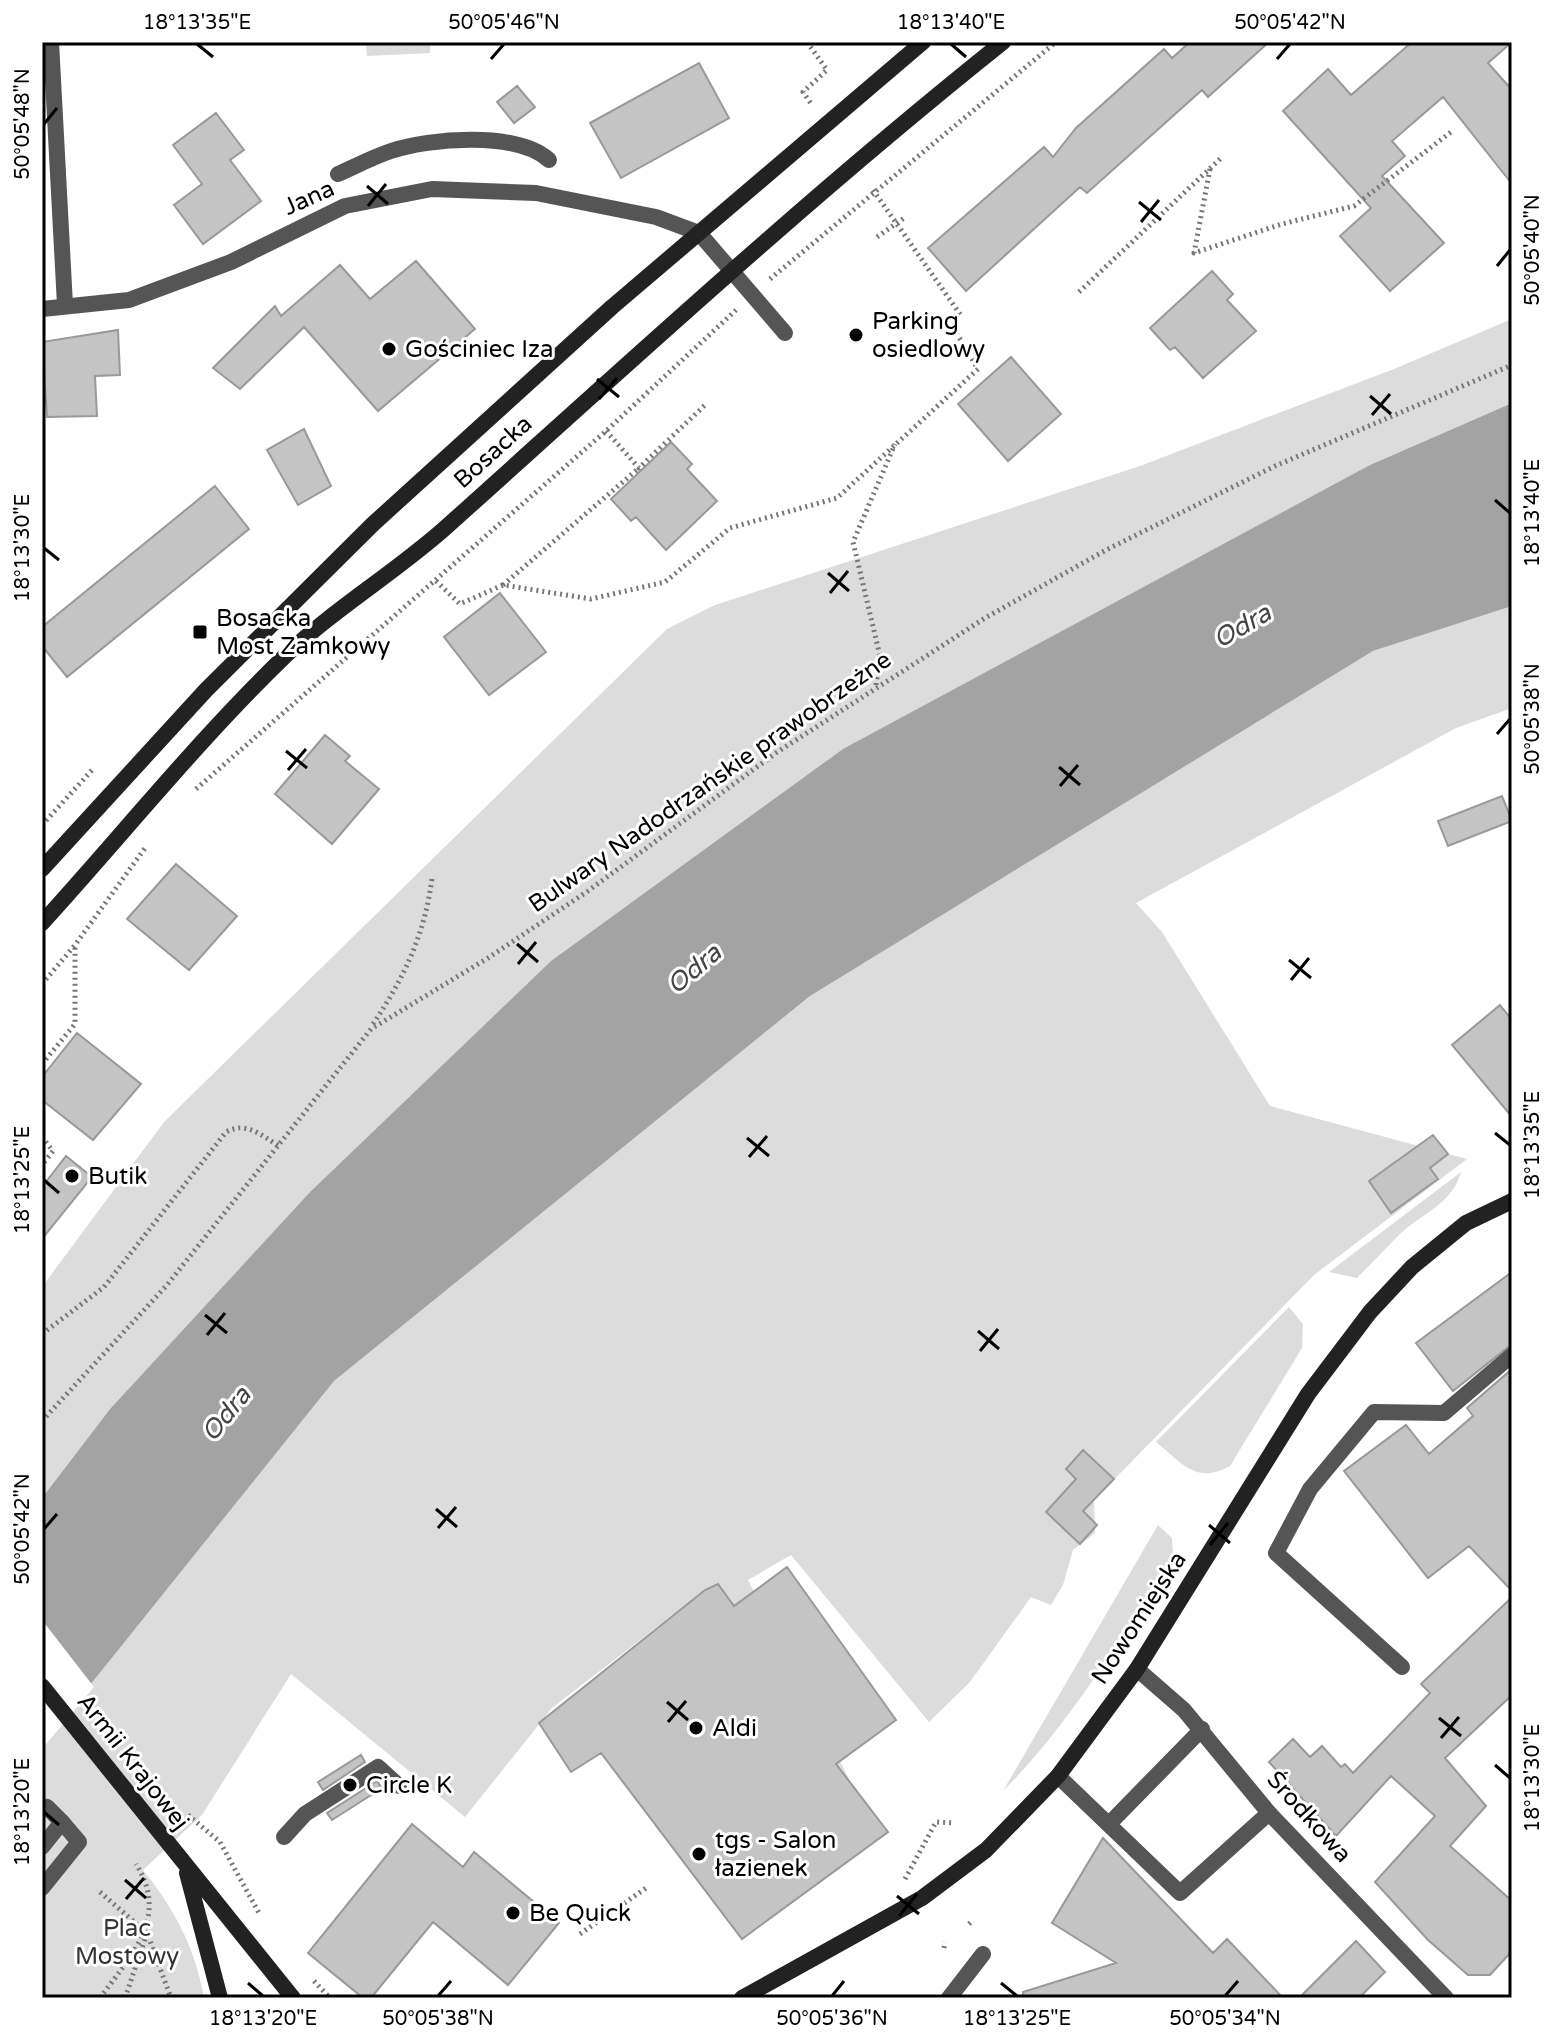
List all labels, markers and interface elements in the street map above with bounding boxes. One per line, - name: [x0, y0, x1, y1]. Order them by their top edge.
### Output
- text: 18°13'35"E: [143, 11, 251, 35]
- text: 50°05'46"N: [448, 11, 560, 35]
- text: 18°13'40"E: [897, 11, 1005, 35]
- text: 50°05'42"N: [1234, 11, 1346, 35]
- text: 50°05'48"N: [11, 68, 35, 180]
- street label: Jana: [279, 174, 339, 222]
- text: 50°05'40"N: [1521, 194, 1545, 306]
- place label: Parking osiedlowy: [872, 307, 985, 364]
- marker: Parking osiedlowy: [847, 326, 865, 344]
- place label: Gościniec Iza: [405, 335, 554, 364]
- marker: Gościniec Iza: [380, 340, 398, 358]
- street label: Bosacka: [448, 409, 538, 495]
- text: 18°13'40"E: [1521, 459, 1545, 567]
- text: 18°13'30"E: [11, 494, 35, 602]
- water label: Odra: [1208, 596, 1278, 655]
- place label: Bosacka Most Zamkowy: [216, 604, 390, 661]
- marker: Bosacka Most Zamkowy: [191, 623, 209, 641]
- street label: Bulwary Nadodrzańskie prawobrzeżne: [523, 645, 897, 919]
- text: 50°05'38"N: [1521, 663, 1545, 775]
- water label: Odra: [660, 936, 729, 1001]
- text: 18°13'35"E: [1521, 1091, 1545, 1199]
- text: 18°13'25"E: [11, 1126, 35, 1234]
- place label: Butik: [88, 1162, 147, 1191]
- marker: Butik: [63, 1167, 81, 1185]
- water label: Odra: [195, 1379, 258, 1448]
- text: 50°05'42"N: [11, 1473, 35, 1585]
- street label: Nowomiejska: [1085, 1546, 1193, 1690]
- street label: Armii Krajowej: [71, 1688, 195, 1836]
- place label: Aldi: [712, 1714, 757, 1743]
- marker: Aldi: [687, 1719, 705, 1737]
- text: 18°13'30"E: [1521, 1724, 1545, 1832]
- text: 18°13'20"E: [11, 1758, 35, 1866]
- street label: Środkowa: [1260, 1765, 1358, 1869]
- place label: Circle K: [366, 1771, 452, 1800]
- marker: Circle K: [341, 1776, 359, 1794]
- place label: tgs - Salon łazienek: [715, 1826, 836, 1883]
- marker: tgs - Salon łazienek: [690, 1845, 708, 1863]
- place label: Be Quick: [529, 1899, 631, 1928]
- marker: Be Quick: [504, 1904, 522, 1922]
- park label: Plac Mostowy: [75, 1914, 179, 1971]
- text: 18°13'20"E: [209, 2007, 317, 2031]
- text: 50°05'38"N: [382, 2007, 494, 2031]
- text: 50°05'36"N: [776, 2007, 888, 2031]
- text: 18°13'25"E: [963, 2007, 1071, 2031]
- text: 50°05'34"N: [1169, 2007, 1281, 2031]

